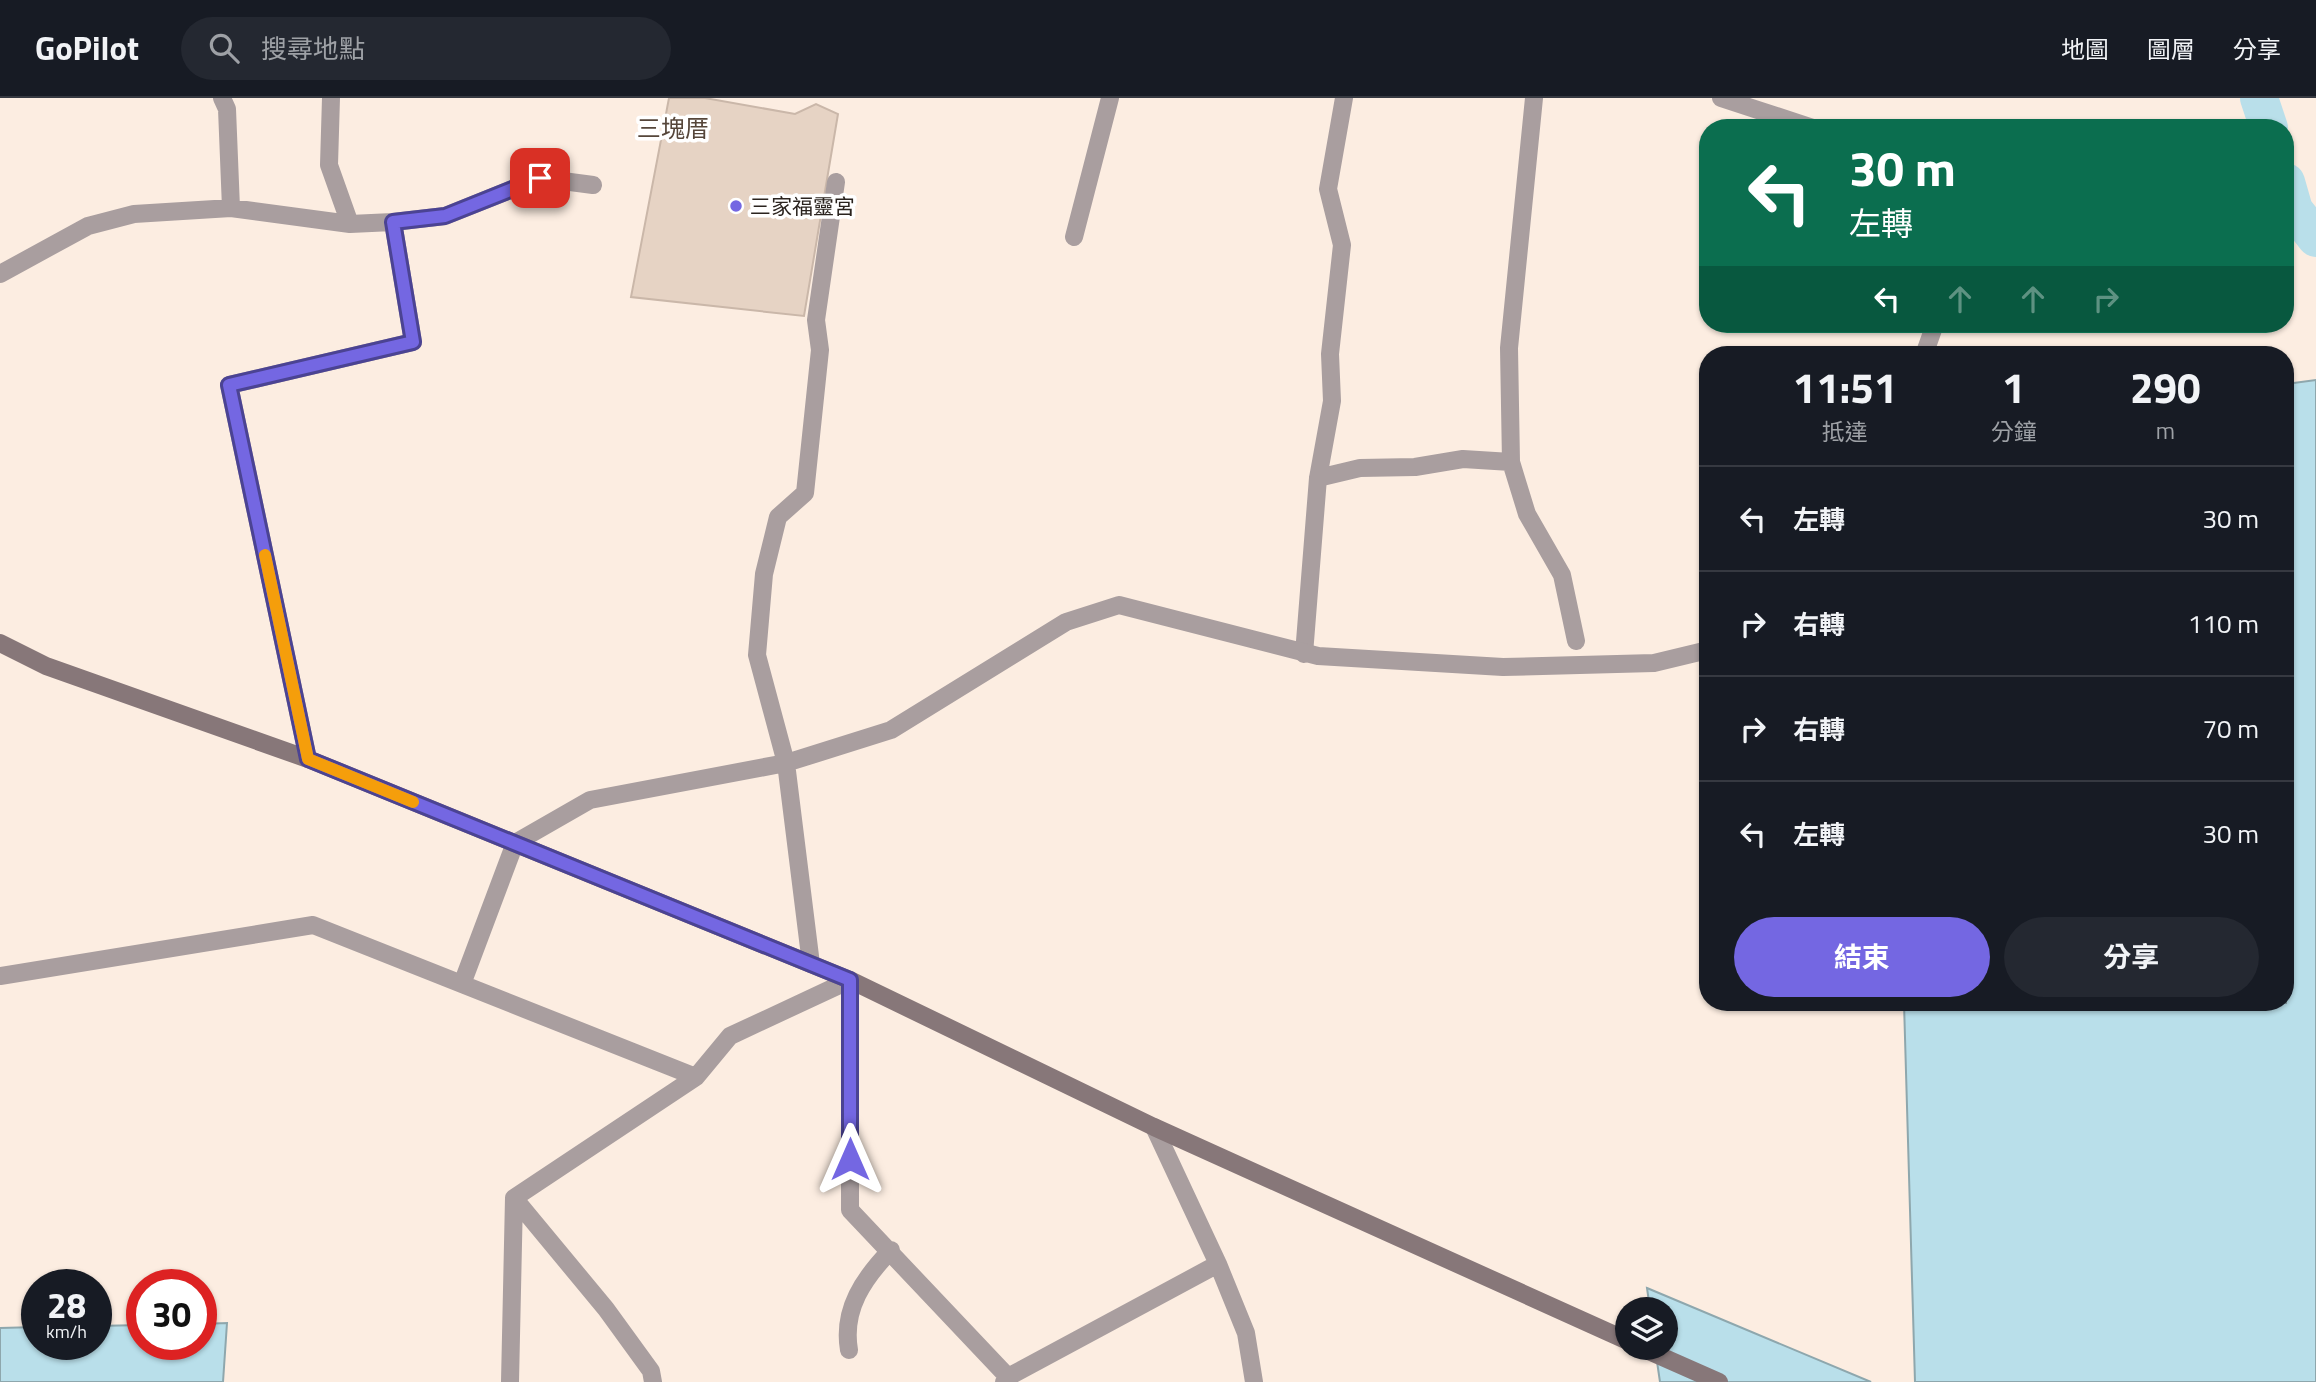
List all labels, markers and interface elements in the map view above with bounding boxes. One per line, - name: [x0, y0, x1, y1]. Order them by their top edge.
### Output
- search box: [181, 17, 671, 80]
- text: GoPilot: [35, 23, 139, 73]
- icon: search: [205, 29, 243, 67]
- text: 搜尋地點: [261, 29, 365, 68]
- text: 地圖: [2061, 31, 2109, 67]
- text: 圖層: [2147, 31, 2195, 67]
- text: 分享: [2233, 31, 2281, 67]
- district label: 三塊厝: [637, 110, 709, 146]
- text: 30 m: [1849, 130, 1956, 205]
- icon: left: [1734, 147, 1825, 238]
- pin: [510, 148, 570, 208]
- icon: arrive: [521, 159, 559, 197]
- place label: 三家福靈宮: [750, 190, 855, 222]
- marker: 三家福靈宮: [728, 198, 744, 214]
- text: 左轉: [1849, 199, 1913, 247]
- icon: left: [1868, 280, 1906, 318]
- icon: ahead: [1941, 280, 1979, 318]
- icon: ahead: [2014, 280, 2052, 318]
- icon: right: [2087, 280, 2125, 318]
- text: 11:51: [1792, 355, 1897, 419]
- text: 1: [2002, 355, 2025, 419]
- text: 290: [2130, 355, 2201, 419]
- text: m: [2156, 413, 2175, 448]
- text: 抵達: [1822, 414, 1868, 449]
- text: 分鐘: [1991, 414, 2037, 449]
- text: 30 m: [2202, 499, 2259, 538]
- icon: left: [1734, 500, 1772, 538]
- text: 左轉: [1793, 500, 1845, 539]
- text: 110 m: [2188, 604, 2259, 643]
- icon: right: [1734, 605, 1772, 643]
- text: 右轉: [1793, 605, 1845, 644]
- text: 70 m: [2202, 709, 2259, 748]
- icon: right: [1734, 710, 1772, 748]
- text: 右轉: [1793, 710, 1845, 749]
- text: 30 m: [2202, 814, 2259, 853]
- icon: left: [1734, 815, 1772, 853]
- text: 左轉: [1793, 815, 1845, 854]
- button: 結束: [1734, 917, 1990, 997]
- button: 分享: [2004, 917, 2259, 997]
- position arrow: [813, 1122, 887, 1196]
- speed limit sign: 30: [126, 1269, 217, 1360]
- text: 28: [47, 1278, 86, 1332]
- map controls: [1615, 1297, 1678, 1360]
- button: layers: [1615, 1297, 1678, 1360]
- text: km/h: [46, 1318, 87, 1345]

